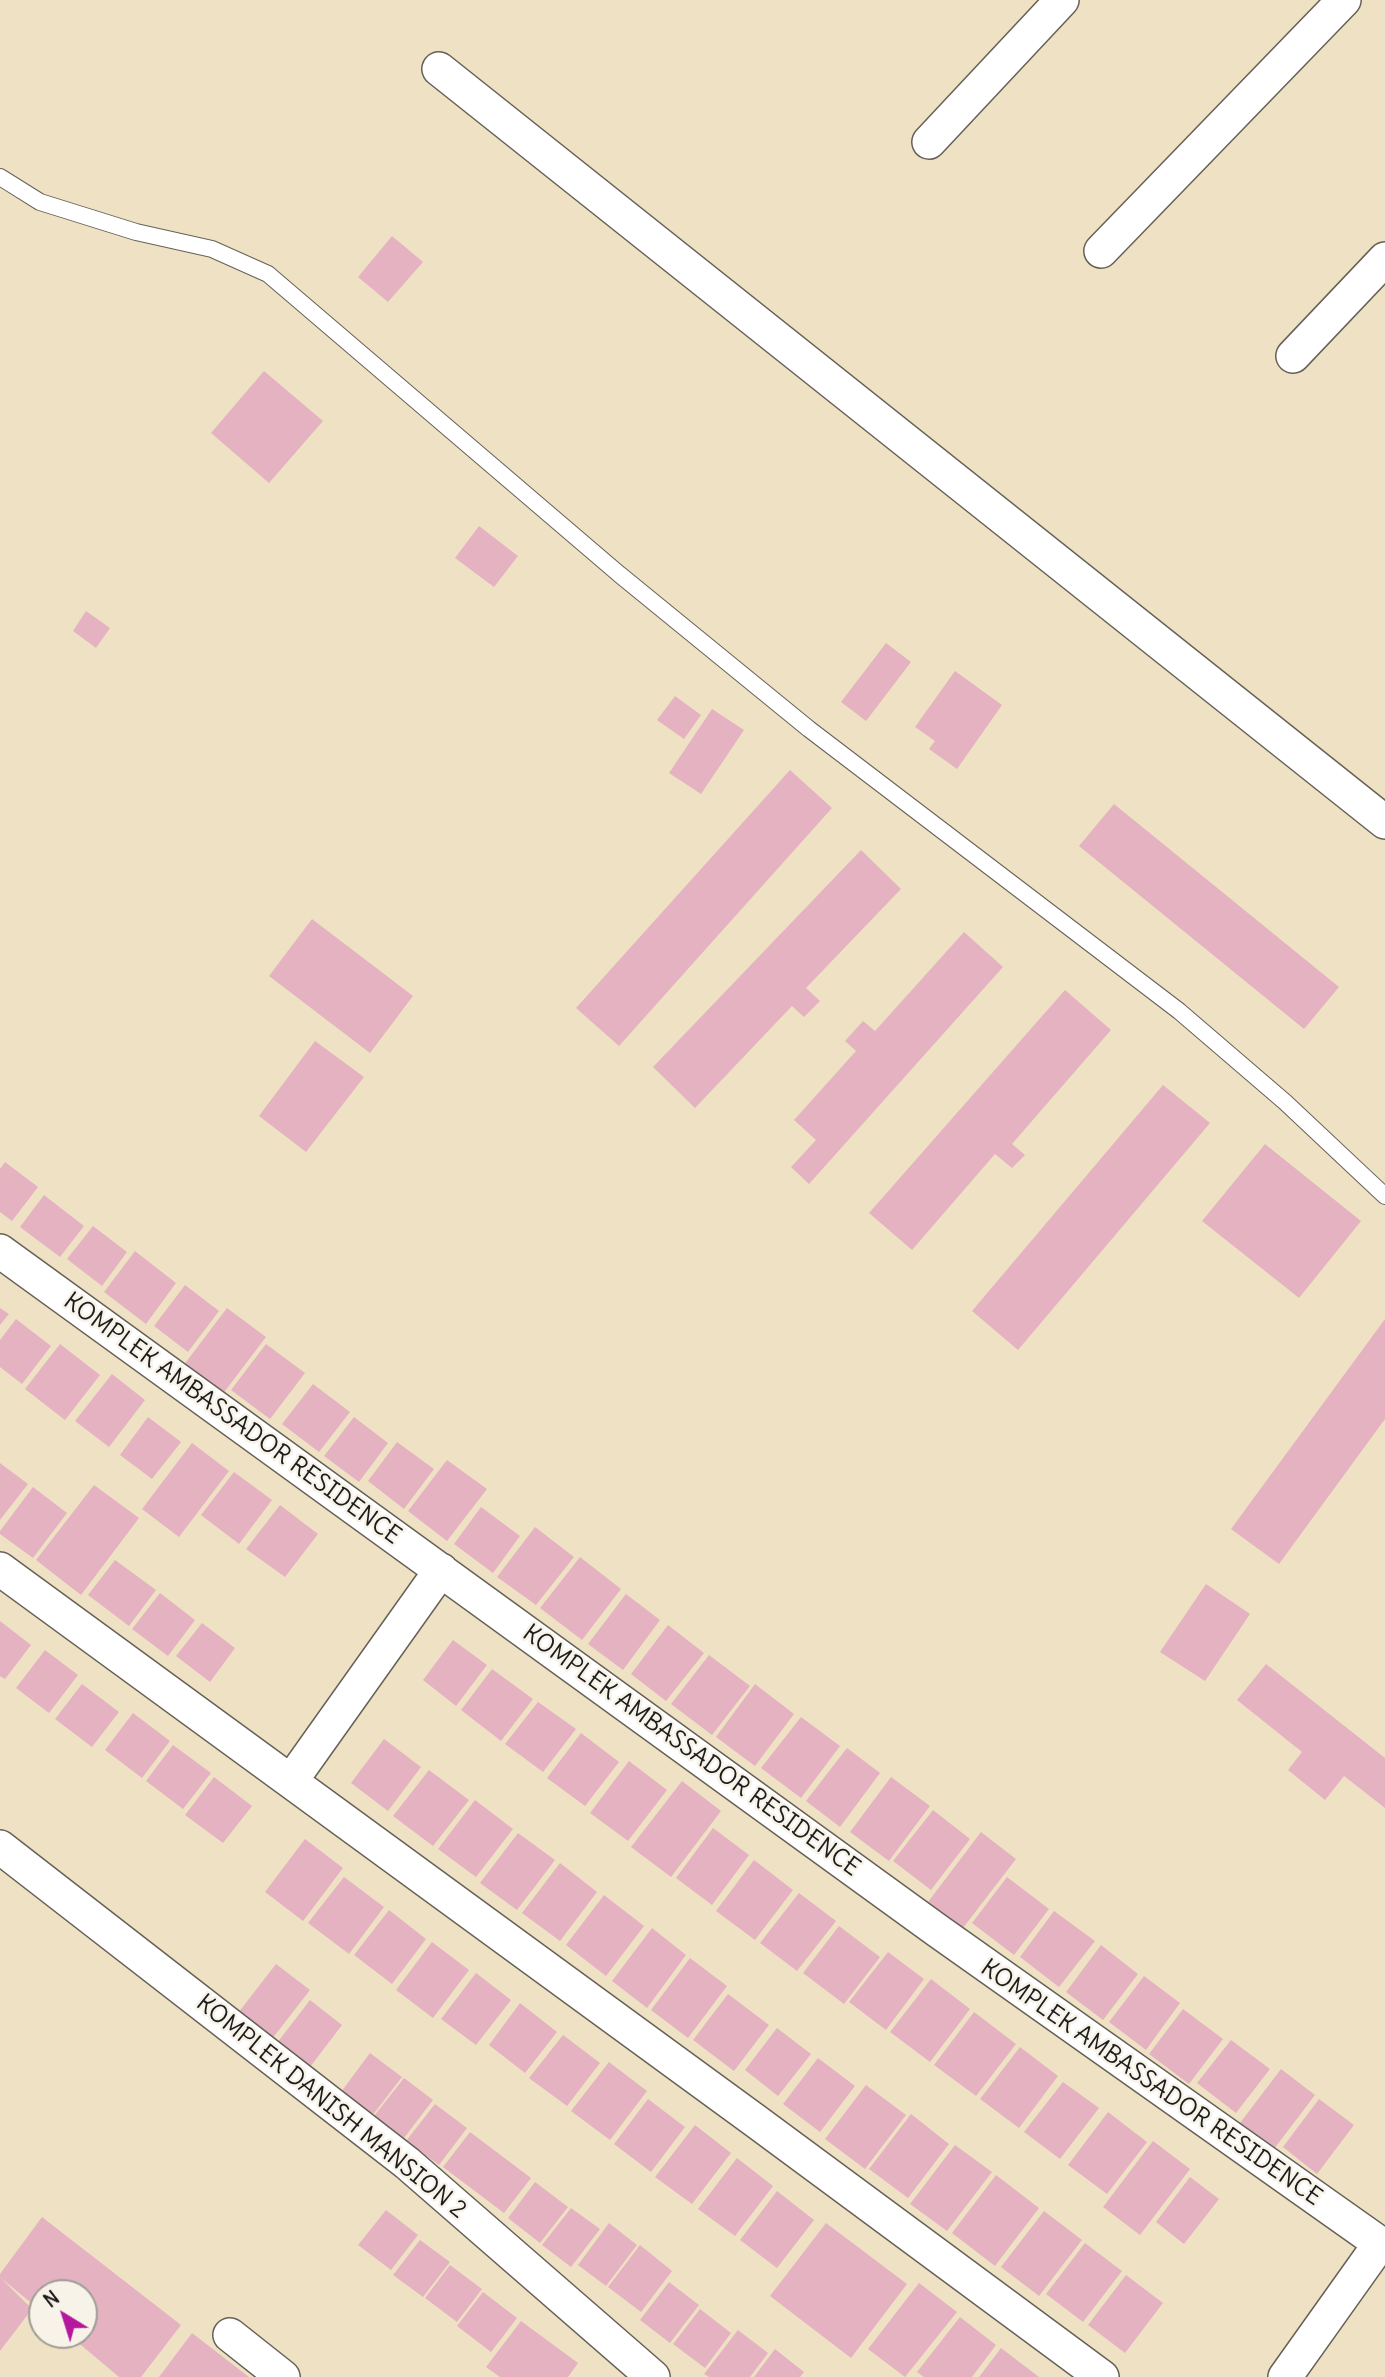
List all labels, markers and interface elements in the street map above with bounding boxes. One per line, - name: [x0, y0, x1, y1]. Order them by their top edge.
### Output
- street label: KOMPLEK AMBASSADOR RESIDENCE: [58, 1287, 406, 1551]
- street label: KOMPLEK AMBASSADOR RESIDENCE: [517, 1619, 865, 1883]
- street label: KOMPLEK AMBASSADOR RESIDENCE: [975, 1954, 1327, 2212]
- street label: KOMPLEK DANISH MANSION 2: [190, 1989, 472, 2225]
- north arrow: [28, 2279, 98, 2349]
- text: N: [39, 2286, 64, 2313]

